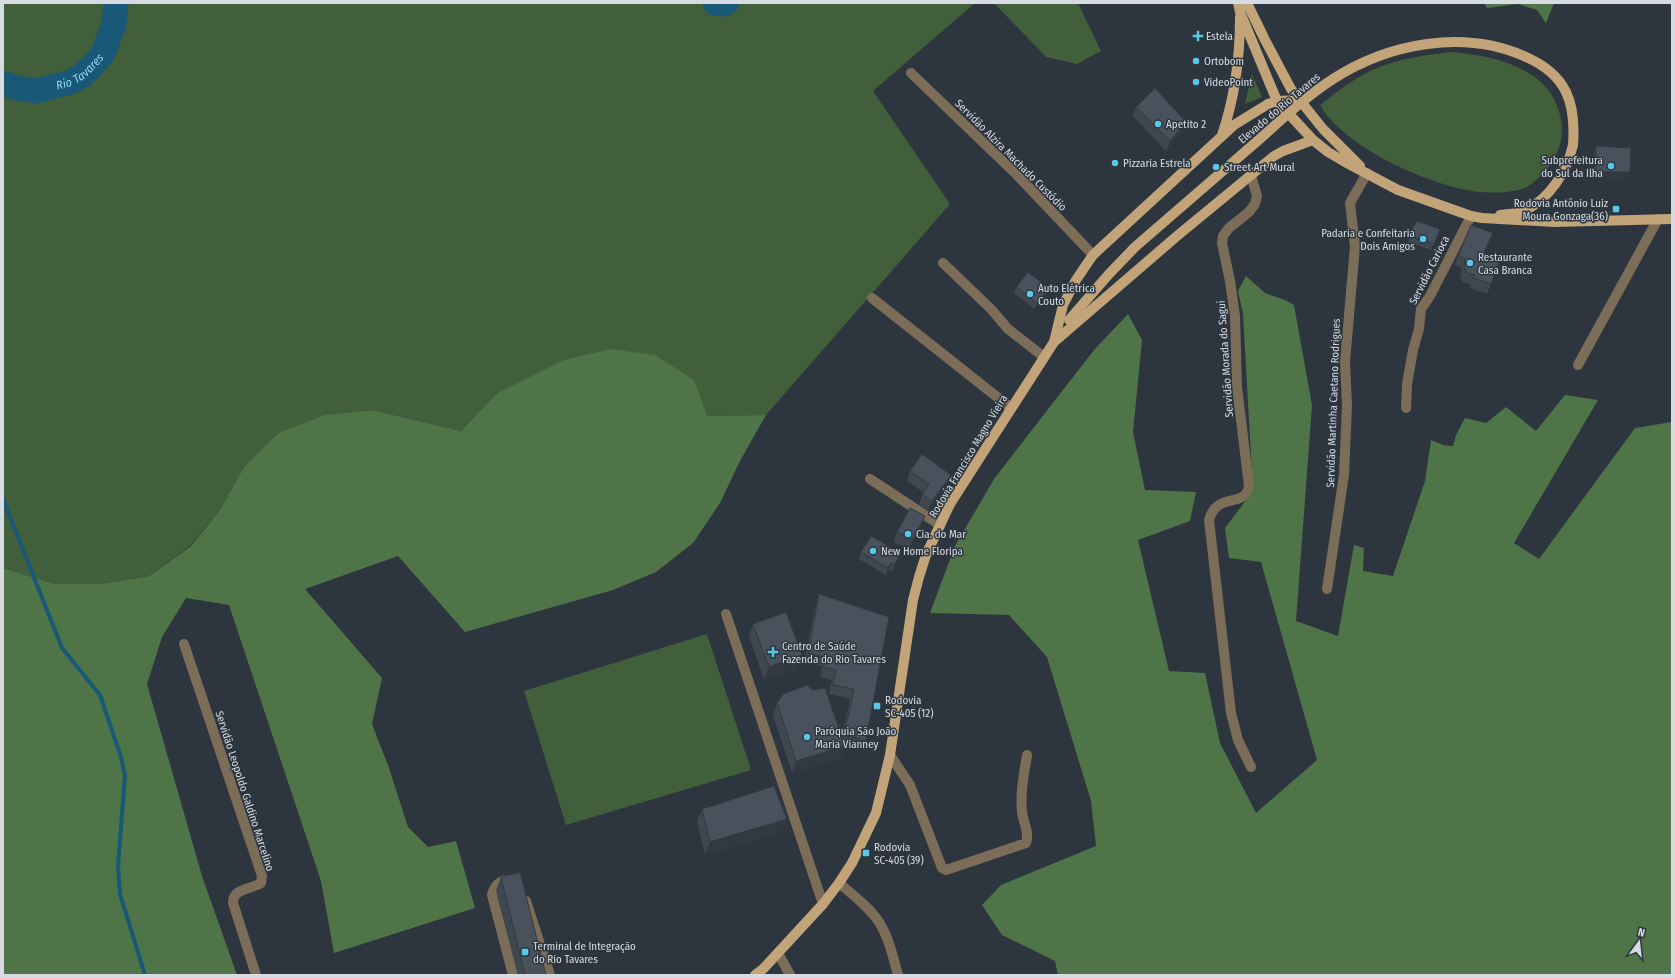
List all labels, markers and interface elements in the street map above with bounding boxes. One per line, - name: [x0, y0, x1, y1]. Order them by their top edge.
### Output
- place label: Estela: [1206, 30, 1233, 43]
- marker: Estela: [1193, 31, 1203, 41]
- water label: Rio Tavares: [55, 51, 107, 93]
- place label: Ortobom: [1204, 55, 1244, 68]
- marker: Ortobom: [1191, 56, 1201, 66]
- street label: Elevado do Rio Tavares: [1236, 70, 1323, 146]
- place label: VideoPoint: [1204, 76, 1253, 89]
- marker: VideoPoint: [1191, 77, 1201, 87]
- street label: Servidão Alzira Machado Custódio: [952, 97, 1069, 214]
- place label: Apetito 2: [1166, 118, 1206, 131]
- marker: Apetito 2: [1153, 119, 1163, 129]
- place label: Subprefeitura do Sul da Ilha: [1541, 154, 1603, 180]
- place label: Pizzaria Estrela: [1123, 157, 1191, 170]
- marker: Pizzaria Estrela: [1110, 158, 1120, 168]
- place label: Street Art Mural: [1224, 161, 1295, 174]
- marker: Subprefeitura do Sul da Ilha: [1606, 161, 1616, 171]
- marker: Street Art Mural: [1211, 162, 1221, 172]
- place label: Rodovia Antônio Luiz Moura Gonzaga(36): [1514, 197, 1609, 223]
- marker: Rodovia Antônio Luiz Moura Gonzaga(36): [1611, 204, 1621, 214]
- place label: Padaria e Confeitaria Dois Amigos: [1321, 227, 1415, 253]
- street label: Servidão Carioca: [1407, 234, 1452, 307]
- marker: Padaria e Confeitaria Dois Amigos: [1418, 234, 1428, 244]
- place label: Restaurante Casa Branca: [1478, 251, 1532, 277]
- marker: Restaurante Casa Branca: [1465, 258, 1475, 268]
- place label: Auto Elétrica Couto: [1038, 282, 1095, 308]
- marker: Auto Elétrica Couto: [1025, 289, 1035, 299]
- street label: Servidão Morada do Sagui: [1215, 300, 1236, 418]
- street label: Servidão Martinha Caetano Rodrigues: [1324, 318, 1343, 488]
- street label: Rodovia Francisco Magno Vieira: [927, 392, 1010, 520]
- place label: Cia. do Mar: [916, 528, 966, 541]
- marker: Cia. do Mar: [903, 529, 913, 539]
- place label: New Home Floripa: [881, 545, 963, 558]
- marker: New Home Floripa: [868, 546, 878, 556]
- place label: Centro de Saúde Fazenda do Rio Tavares: [782, 640, 886, 666]
- marker: Centro de Saúde Fazenda do Rio Tavares: [767, 646, 779, 658]
- place label: Rodovia SC-405 (12): [885, 694, 933, 720]
- marker: Rodovia SC-405 (12): [872, 701, 882, 711]
- street label: Servidão Leopoldo Galdino Marcelino: [212, 709, 277, 873]
- place label: Paróquia São João Maria Vianney: [815, 725, 897, 751]
- marker: Paróquia São João Maria Vianney: [802, 732, 812, 742]
- place label: Rodovia SC-405 (39): [874, 841, 924, 867]
- marker: Rodovia SC-405 (39): [861, 848, 871, 858]
- north arrow: [1619, 922, 1659, 962]
- text: N: [1637, 926, 1646, 940]
- place label: Terminal de Integração do Rio Tavares: [533, 940, 636, 966]
- marker: Terminal de Integração do Rio Tavares: [520, 947, 530, 957]

